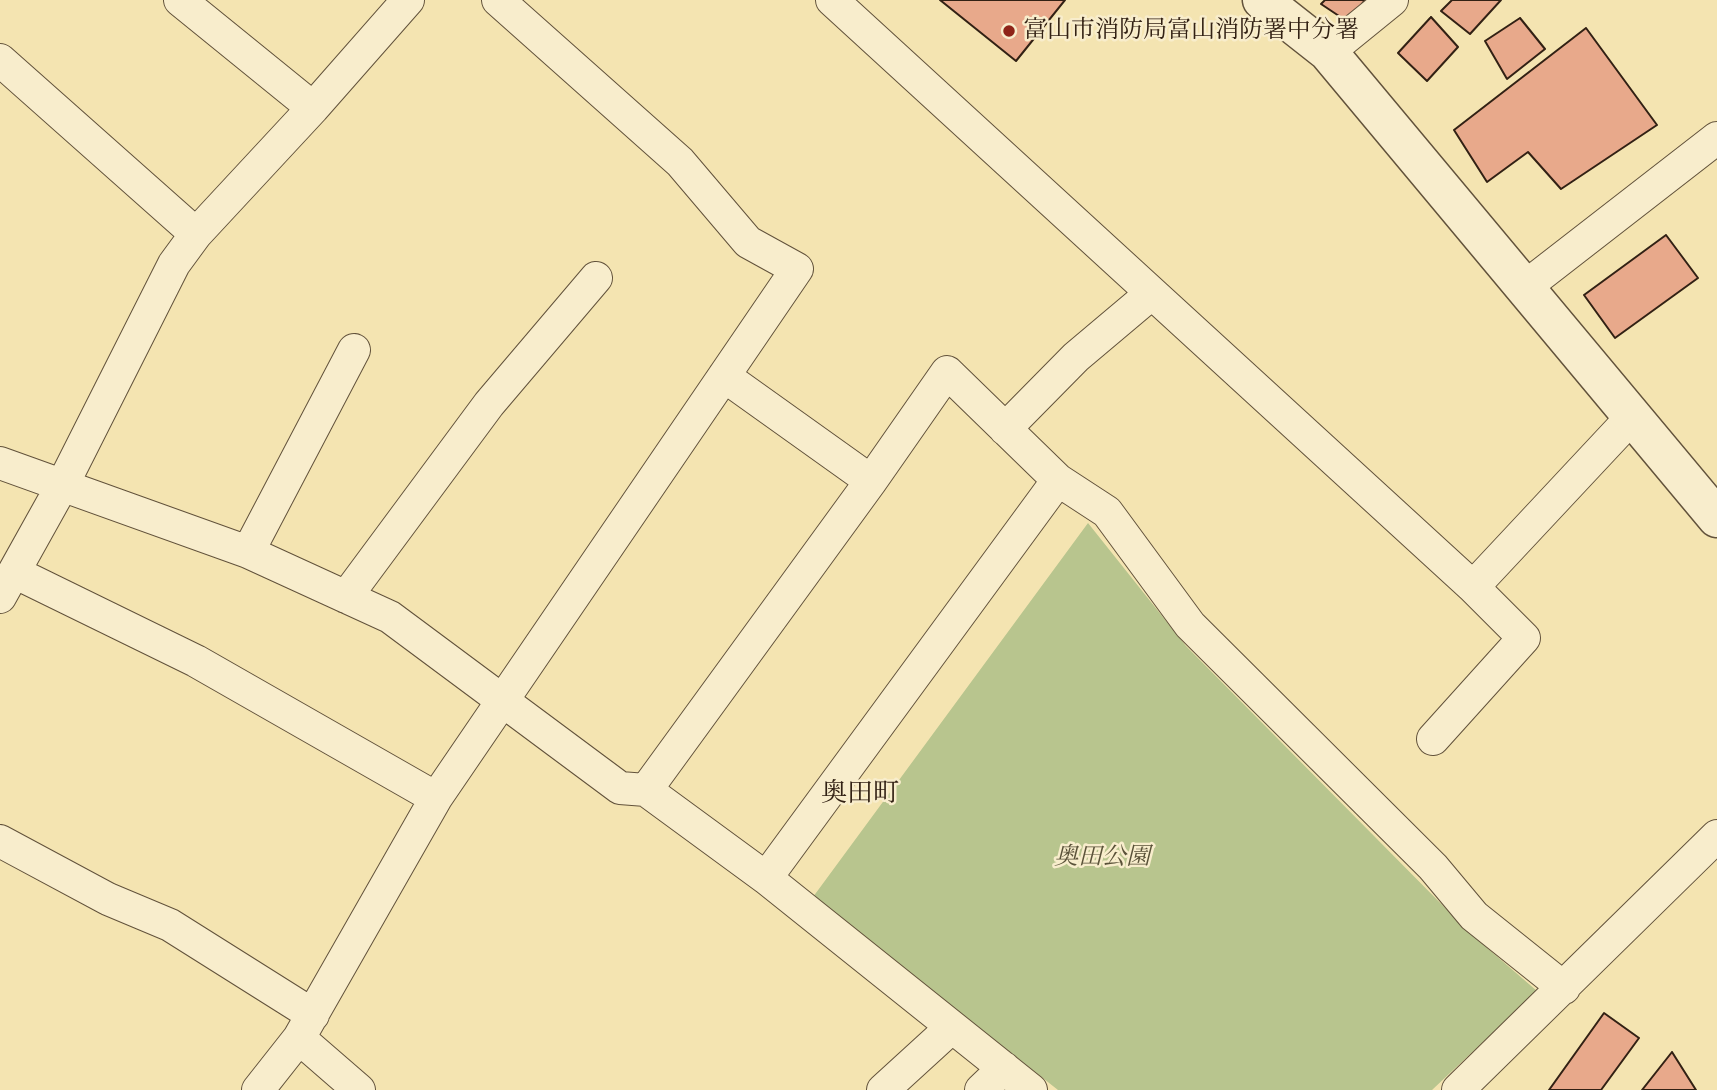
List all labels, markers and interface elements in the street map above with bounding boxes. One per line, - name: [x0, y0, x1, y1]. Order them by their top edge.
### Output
- place label: 富山市消防局富山消防署中分署: [1023, 17, 1359, 45]
- marker: 富山市消防局富山消防署中分署: [1001, 23, 1017, 39]
- district label: 奥田町: [821, 779, 899, 811]
- park label: 奥田公園: [1054, 844, 1150, 872]

